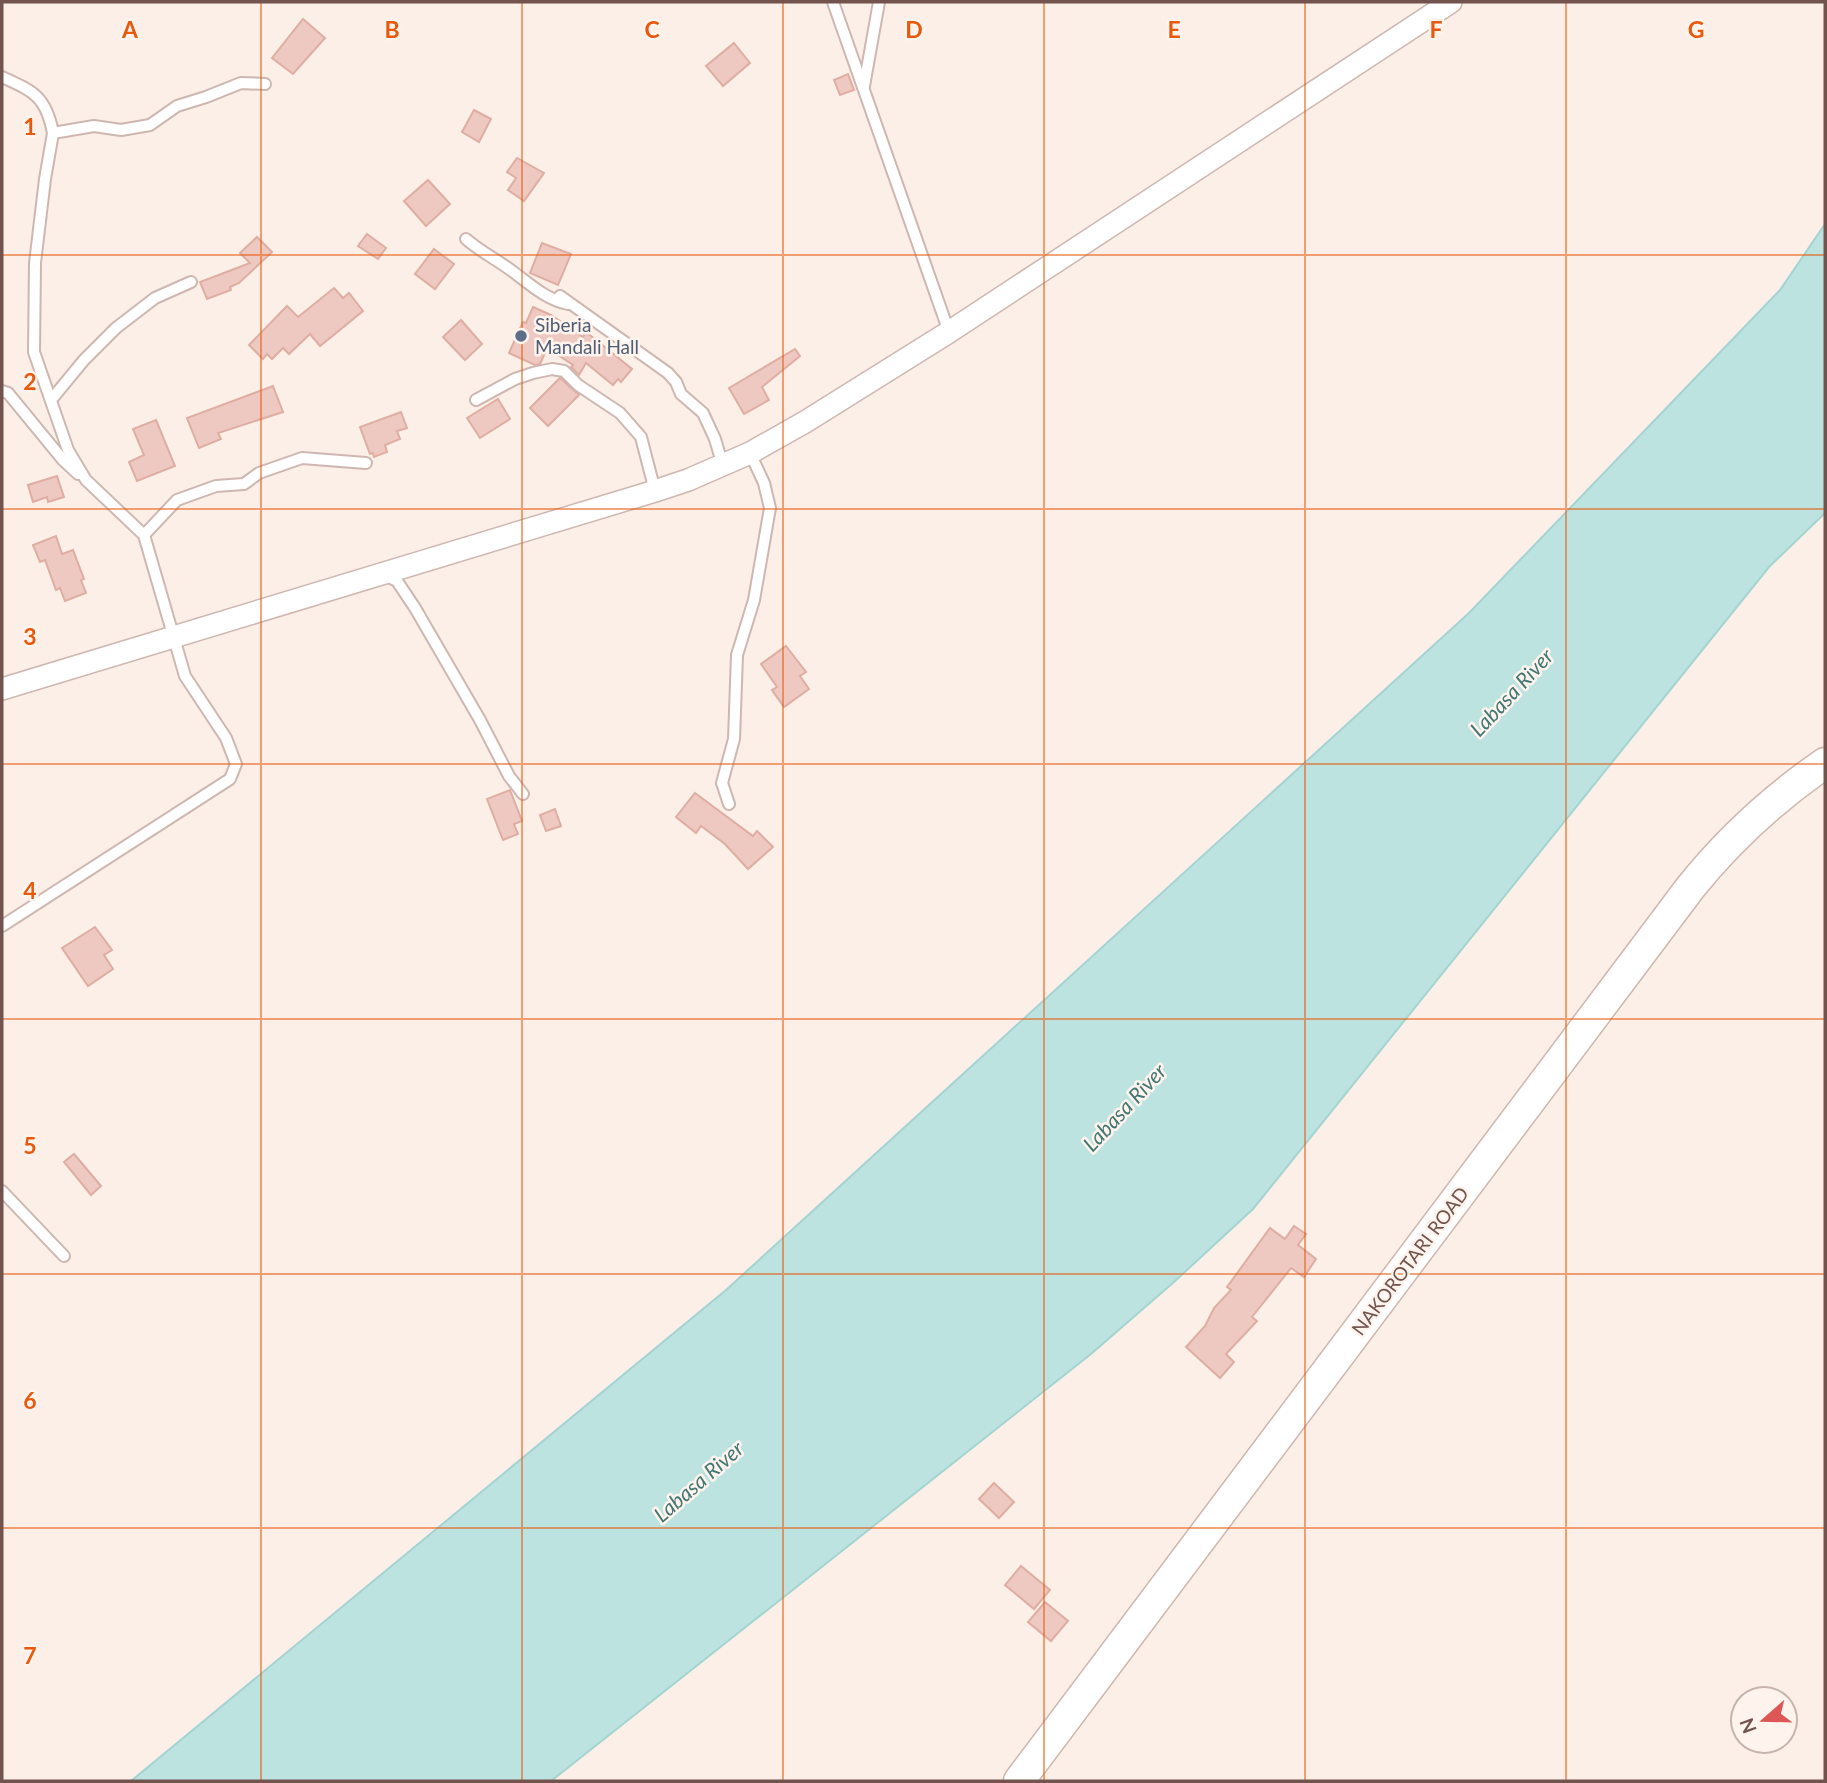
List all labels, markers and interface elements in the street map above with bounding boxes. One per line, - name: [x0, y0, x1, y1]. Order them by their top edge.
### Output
- text: A: [121, 15, 139, 43]
- text: B: [384, 15, 400, 43]
- text: C: [644, 15, 660, 43]
- text: D: [905, 15, 923, 43]
- text: E: [1167, 15, 1181, 43]
- text: F: [1429, 15, 1443, 43]
- text: G: [1688, 15, 1704, 43]
- text: 1: [23, 112, 37, 140]
- place label: Siberia Mandali Hall: [535, 313, 639, 358]
- marker: Siberia Mandali Hall: [513, 328, 529, 344]
- text: 2: [23, 367, 37, 395]
- text: 3: [23, 622, 37, 650]
- water label: Labasa River: [1464, 643, 1558, 741]
- text: 4: [23, 876, 37, 904]
- water label: Labasa River: [1077, 1058, 1171, 1156]
- text: 5: [23, 1131, 37, 1159]
- street label: NAKOROTARI ROAD: [1346, 1182, 1473, 1339]
- text: 6: [23, 1386, 37, 1414]
- water label: Labasa River: [648, 1435, 748, 1526]
- text: 7: [23, 1641, 37, 1669]
- north arrow: [1729, 1685, 1799, 1755]
- text: N: [1734, 1715, 1761, 1737]

